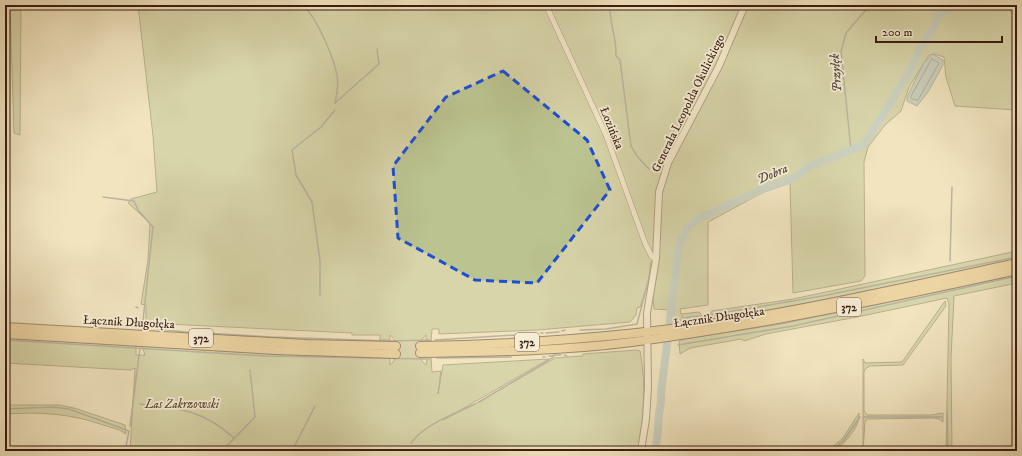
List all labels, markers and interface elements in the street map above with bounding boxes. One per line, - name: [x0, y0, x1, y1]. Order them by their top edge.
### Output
- scale bar: [876, 18, 1002, 44]
- text: 200 m: [882, 25, 912, 40]
- street label: Generała Leopolda Okulickiego: [648, 32, 728, 175]
- water label: Przyłęk: [827, 52, 845, 93]
- street label: Łozińska: [596, 105, 627, 152]
- water label: Dobra: [755, 160, 791, 188]
- road number: 372: [837, 298, 861, 316]
- street label: Łącznik Długołęka: [673, 304, 766, 331]
- street label: Łącznik Długołęka: [83, 313, 176, 332]
- road number: 372: [189, 329, 213, 347]
- road number: 372: [515, 333, 539, 351]
- park label: Las Zakrzowski: [144, 397, 220, 412]

